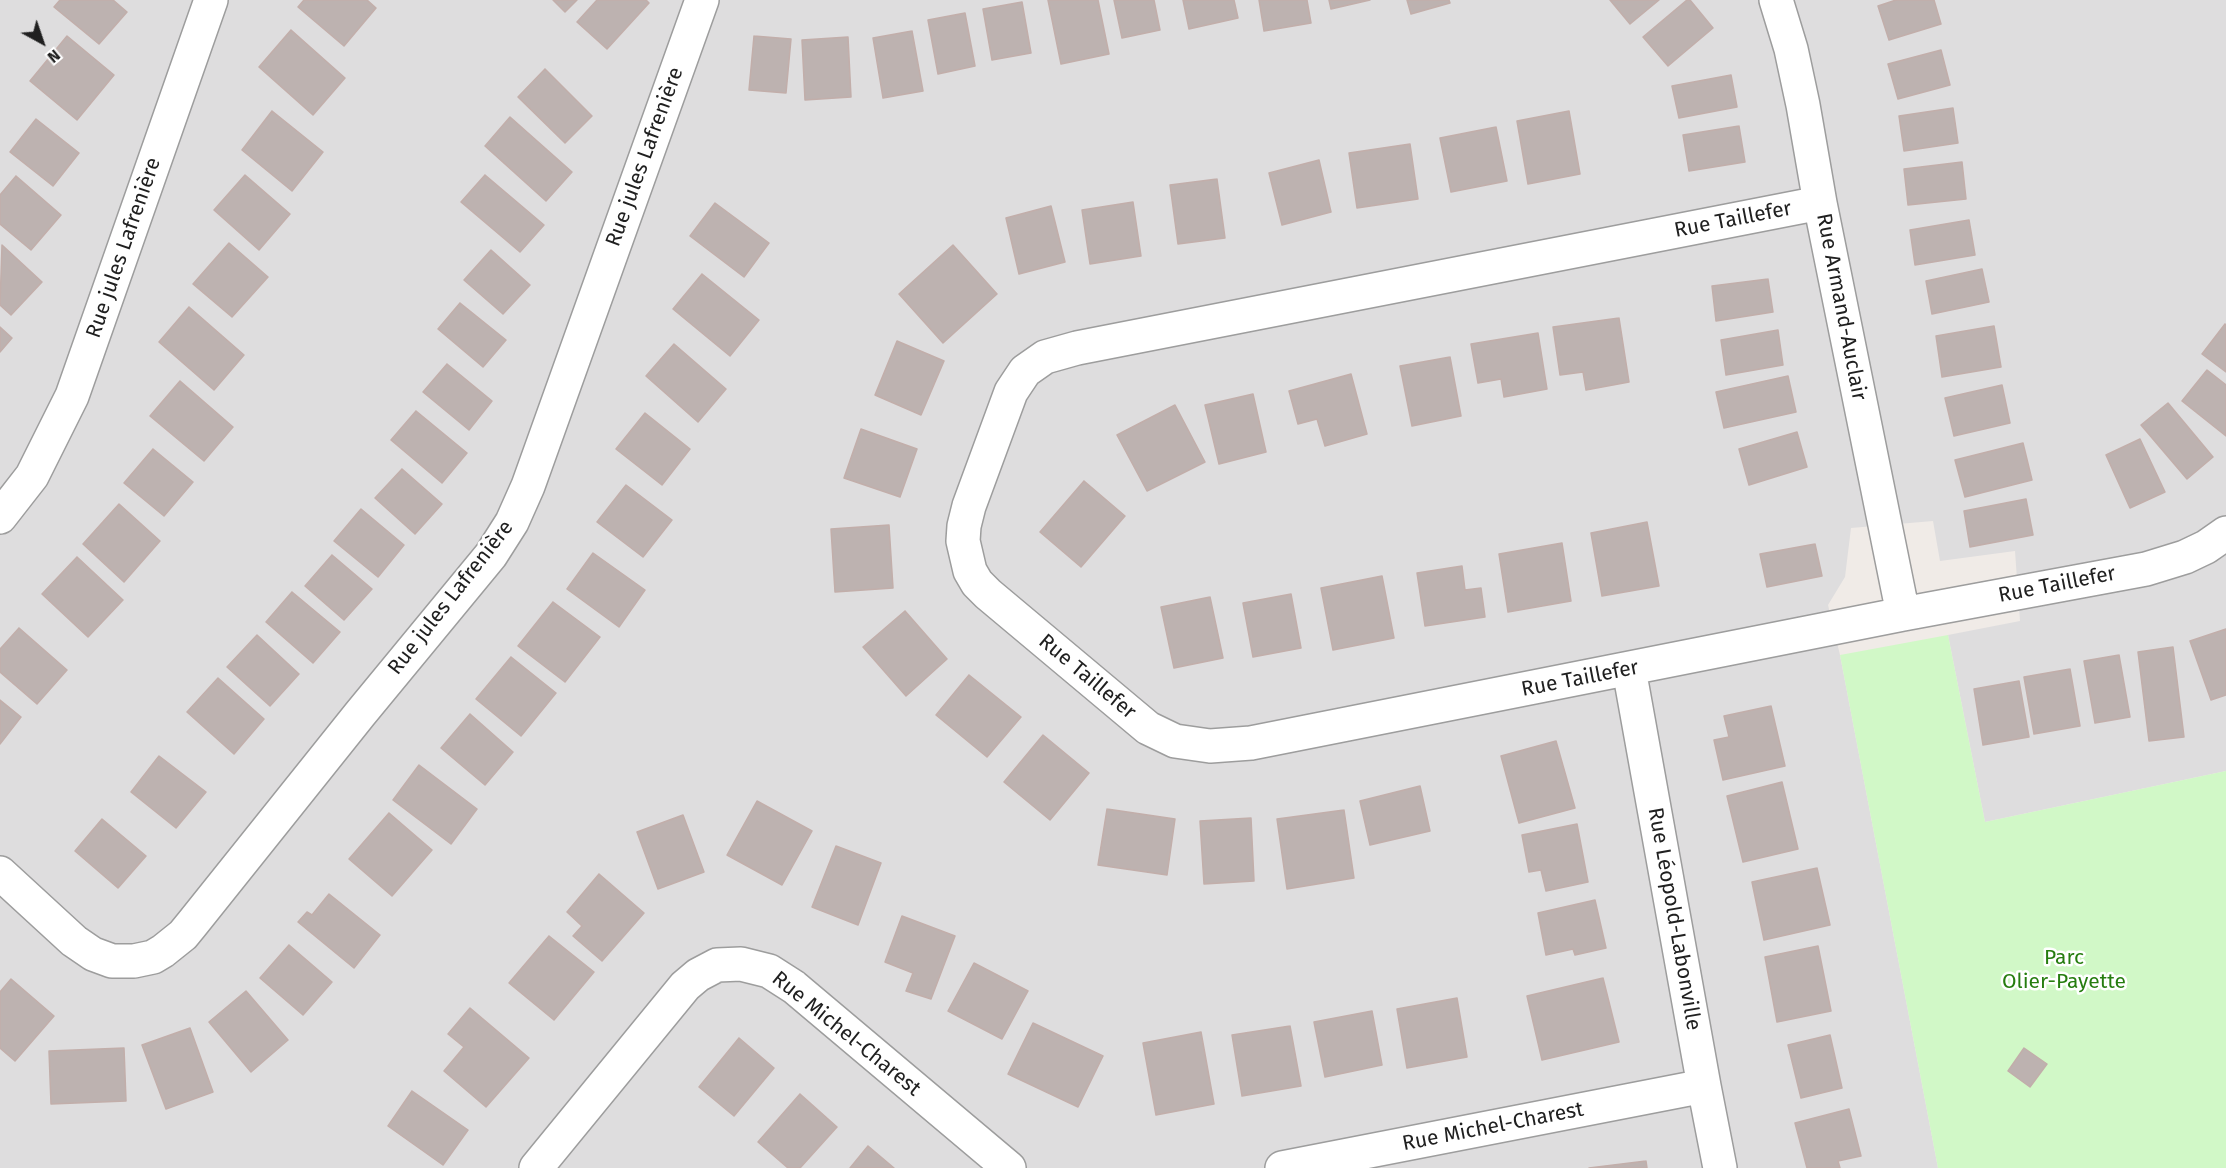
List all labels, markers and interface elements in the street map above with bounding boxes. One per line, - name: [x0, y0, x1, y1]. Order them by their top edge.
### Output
- north arrow: [12, 12, 72, 72]
- text: N: [44, 45, 64, 67]
- street label: Rue jules Lafrenière: [601, 64, 689, 250]
- street label: Rue jules Lafrenière: [81, 154, 167, 342]
- street label: Rue Taillefer: [1672, 196, 1794, 244]
- street label: Rue Armand-Auclair: [1810, 211, 1872, 403]
- street label: Rue jules Lafrenière: [383, 516, 519, 680]
- street label: Rue Taillefer: [1996, 561, 2118, 609]
- street label: Rue Taillefer: [1033, 629, 1141, 725]
- street label: Rue Taillefer: [1519, 655, 1641, 703]
- street label: Rue Léopold-Labonville: [1642, 806, 1706, 1032]
- park label: Parc Olier-Payette: [2002, 945, 2126, 995]
- street label: Rue Michel-Charest: [767, 966, 925, 1102]
- street label: Rue Michel-Charest: [1400, 1097, 1586, 1157]

